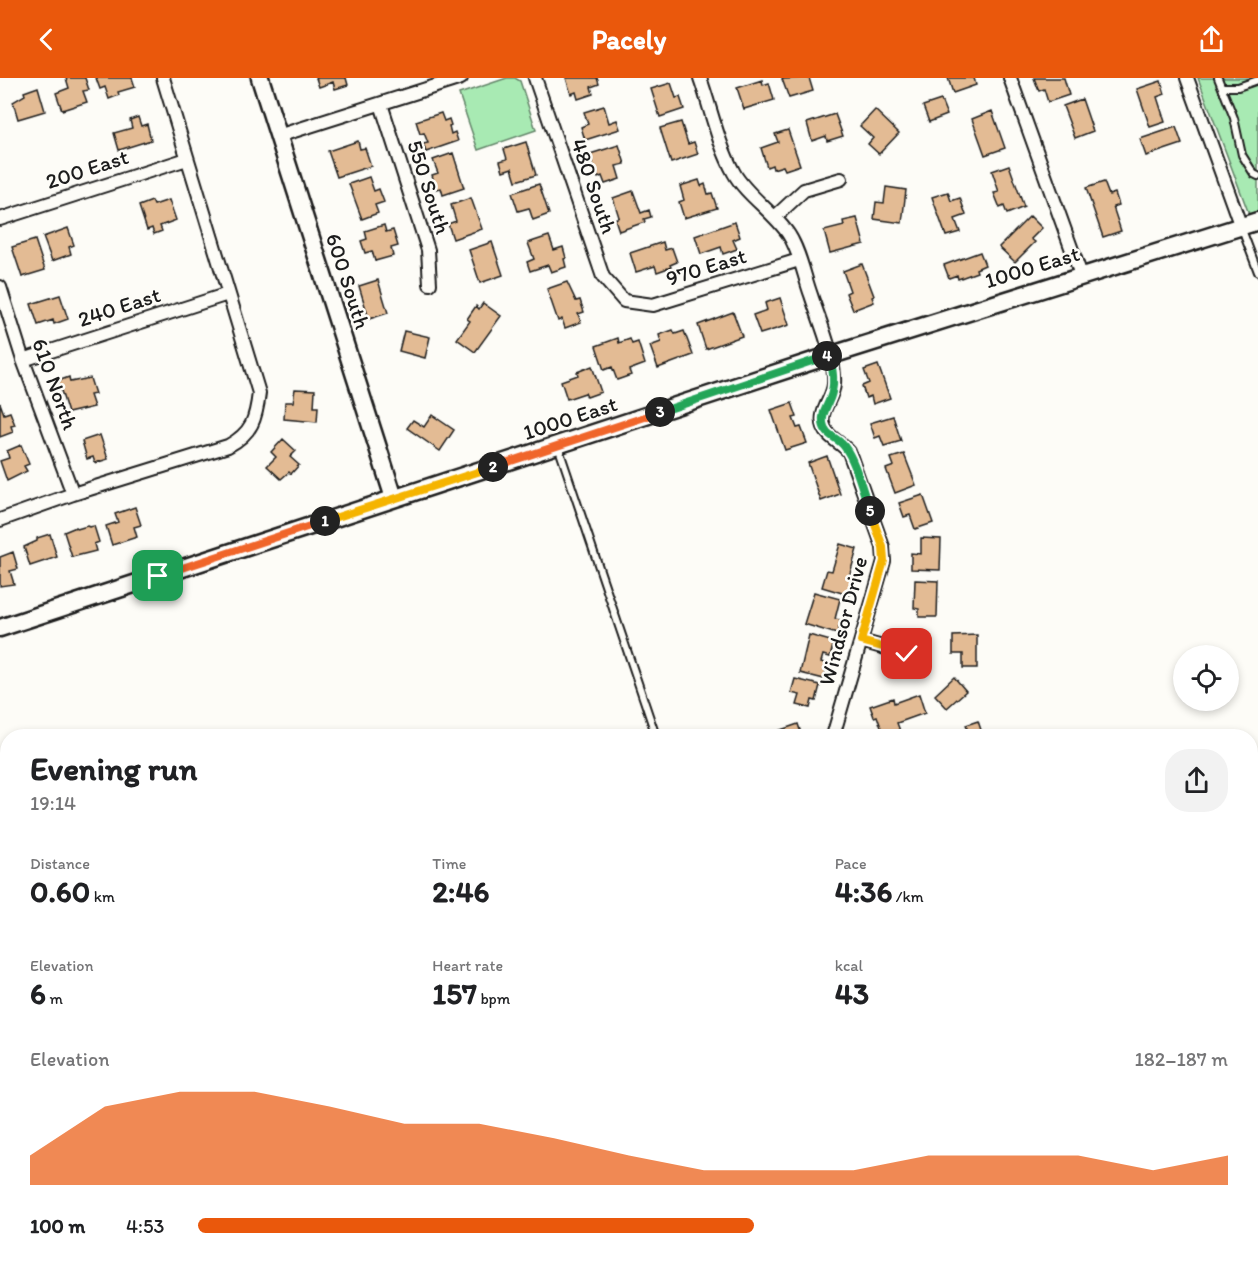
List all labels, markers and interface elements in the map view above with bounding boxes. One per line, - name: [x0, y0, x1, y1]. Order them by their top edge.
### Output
- icon: back: [30, 23, 63, 56]
- text: Pacely: [592, 23, 666, 56]
- icon: share: [1195, 23, 1228, 56]
- street label: 480 South: [565, 135, 623, 237]
- street label: 550 South: [401, 137, 457, 237]
- street label: 200 East: [42, 143, 132, 195]
- street label: 600 South: [320, 230, 376, 332]
- street label: 1000 East: [981, 240, 1083, 294]
- street label: 970 East: [663, 242, 749, 292]
- street label: 240 East: [74, 281, 164, 333]
- street label: 610 North: [26, 335, 84, 434]
- pin: 4: [812, 341, 842, 371]
- text: 4: [822, 346, 832, 365]
- street label: 1000 East: [519, 390, 621, 446]
- pin: 3: [645, 397, 675, 427]
- text: 3: [656, 402, 664, 421]
- pin: 2: [478, 452, 508, 482]
- text: 2: [489, 457, 497, 476]
- pin: 5: [855, 496, 885, 526]
- text: 5: [866, 501, 874, 520]
- pin: 1: [310, 506, 340, 536]
- text: 1: [321, 511, 329, 530]
- pin: [132, 550, 183, 601]
- street label: Windsor Drive: [813, 553, 873, 689]
- icon: arrive: [141, 559, 174, 592]
- pin: [881, 628, 932, 679]
- icon: check: [890, 637, 923, 670]
- map controls: [1173, 645, 1239, 711]
- button: locate: [1173, 645, 1239, 711]
- text: Evening run: [30, 749, 197, 788]
- button: share: [1165, 749, 1228, 812]
- text: 19:14: [30, 791, 76, 815]
- text: Distance: [30, 854, 90, 873]
- text: Time: [432, 854, 466, 873]
- text: Pace: [835, 854, 867, 873]
- text: 0.60: [30, 873, 90, 910]
- text: 2:46: [432, 873, 489, 910]
- text: 4:36: [835, 873, 892, 910]
- text: km: [90, 887, 115, 906]
- text: /km: [892, 887, 924, 906]
- text: Elevation: [30, 956, 94, 975]
- text: Heart rate: [432, 956, 503, 975]
- text: kcal: [835, 956, 863, 975]
- text: 6: [30, 975, 46, 1012]
- text: 157: [432, 975, 477, 1012]
- text: 43: [835, 975, 869, 1012]
- text: m: [46, 989, 63, 1008]
- text: bpm: [477, 989, 510, 1008]
- text: Elevation: [30, 1047, 109, 1071]
- text: 182–187 m: [1135, 1047, 1228, 1071]
- text: 100 m: [30, 1214, 85, 1238]
- text: 4:53: [126, 1214, 164, 1238]

